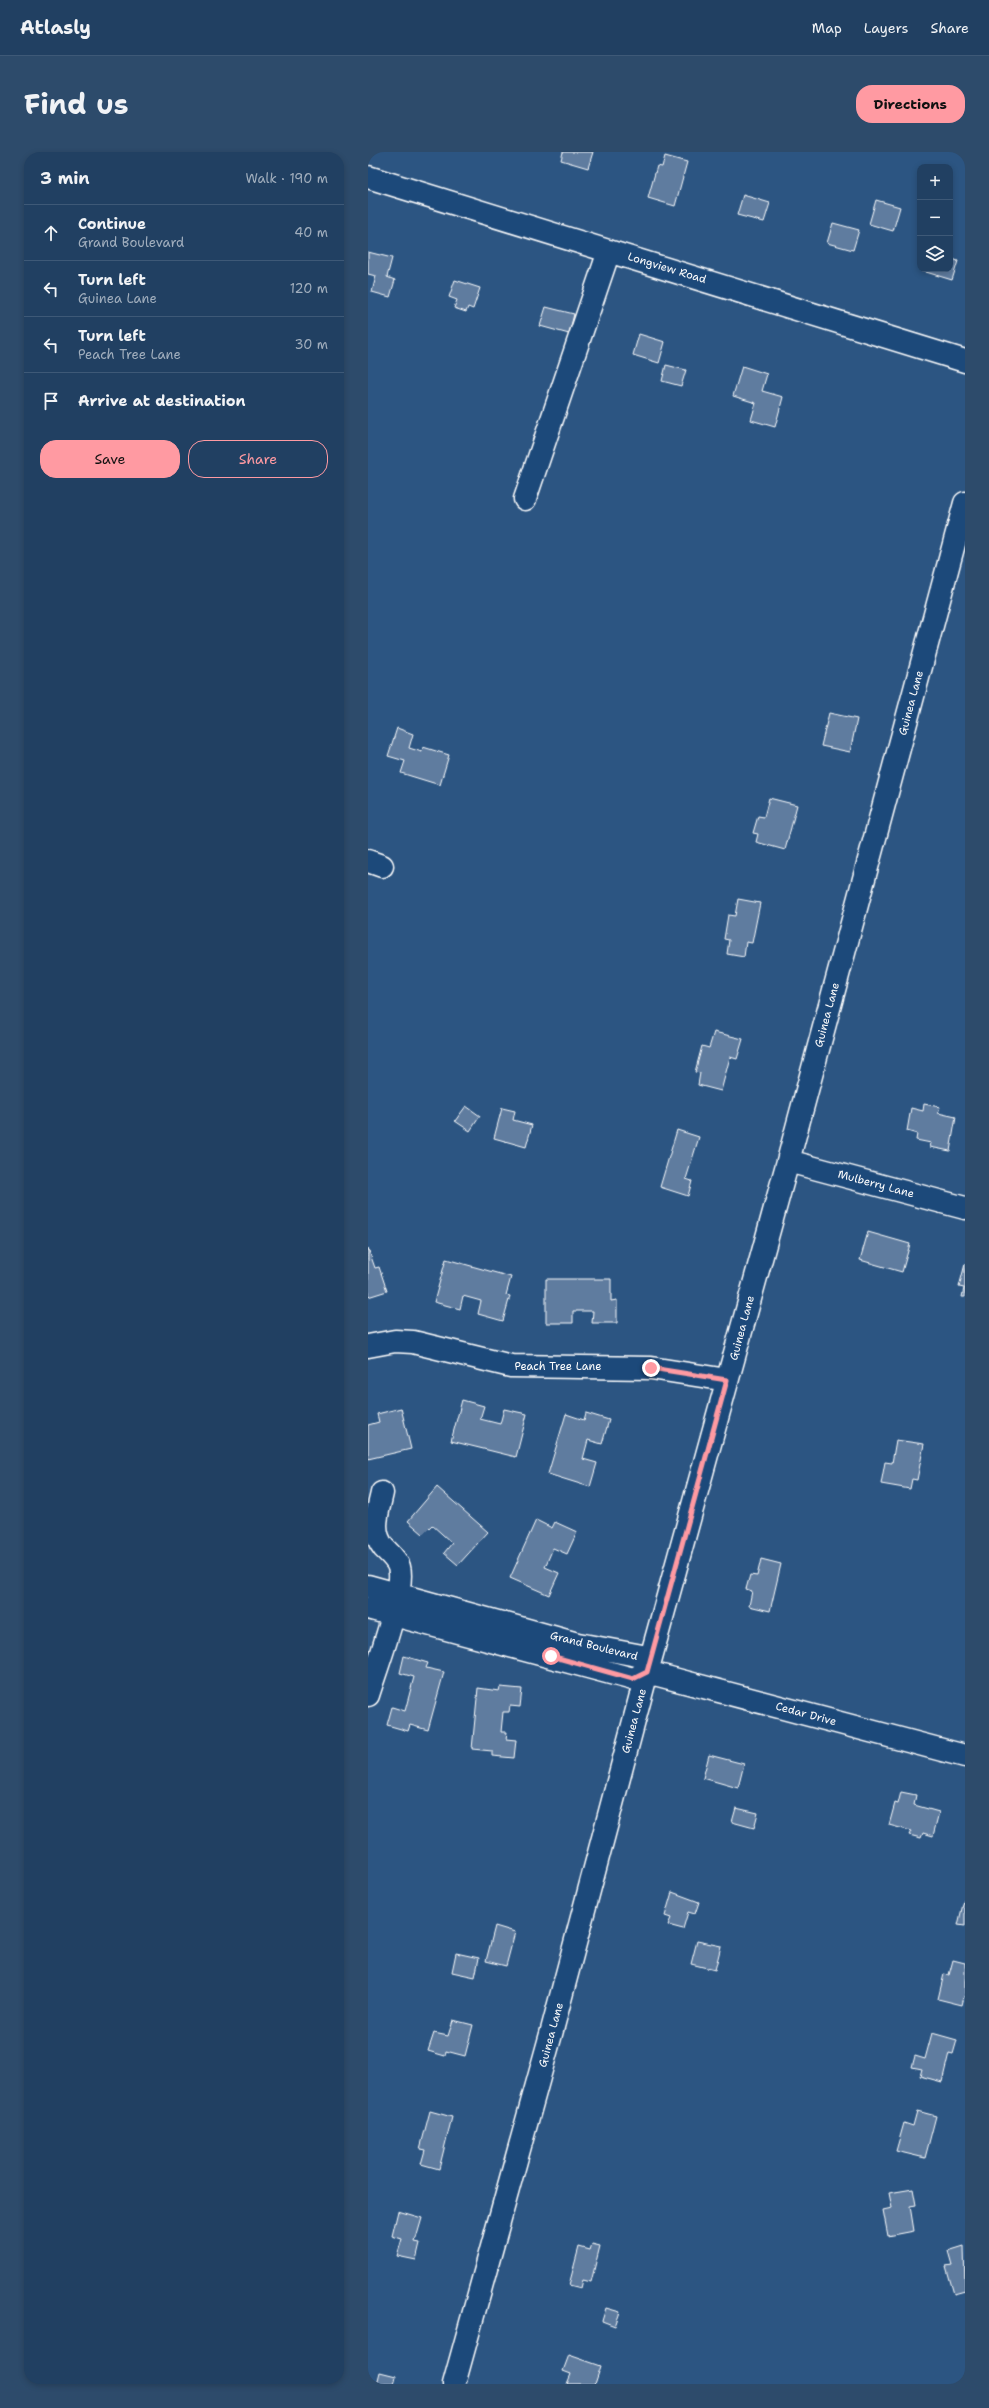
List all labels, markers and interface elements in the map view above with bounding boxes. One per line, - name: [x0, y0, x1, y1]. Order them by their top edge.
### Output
- text: Atlasly: [20, 15, 91, 40]
- text: Map: [812, 19, 842, 37]
- text: Layers: [864, 19, 908, 37]
- text: Share: [930, 19, 969, 37]
- text: Find us: [24, 85, 129, 123]
- button: Directions: [856, 85, 965, 123]
- map controls: [917, 164, 953, 272]
- button: +: [917, 164, 953, 200]
- text: 3 min: [40, 167, 90, 189]
- text: Walk · 190 m: [246, 170, 328, 187]
- button: −: [917, 200, 953, 236]
- text: Continue: [78, 214, 146, 234]
- icon: ahead: [40, 222, 62, 244]
- text: 40 m: [294, 224, 328, 241]
- text: Grand Boulevard: [78, 234, 184, 251]
- button: layers: [917, 236, 953, 272]
- street label: Longview Road: [626, 249, 708, 287]
- text: Turn left: [78, 270, 146, 290]
- icon: left: [40, 278, 62, 300]
- text: 120 m: [290, 280, 328, 297]
- text: Guinea Lane: [78, 290, 157, 307]
- text: Turn left: [78, 326, 146, 346]
- icon: left: [40, 334, 62, 356]
- text: 30 m: [294, 336, 328, 353]
- text: Peach Tree Lane: [78, 346, 181, 363]
- icon: arrive: [40, 390, 62, 412]
- text: Arrive at destination: [78, 391, 246, 411]
- button: Save: [40, 440, 180, 478]
- button: Share: [188, 440, 328, 478]
- street label: Guinea Lane: [895, 669, 927, 737]
- street label: Guinea Lane: [811, 981, 843, 1049]
- street label: Mulberry Lane: [836, 1167, 916, 1201]
- street label: Guinea Lane: [726, 1294, 758, 1362]
- street label: Peach Tree Lane: [515, 1359, 601, 1374]
- route end: [642, 1359, 660, 1377]
- street label: Grand Boulevard: [549, 1628, 639, 1664]
- route start: [542, 1647, 560, 1665]
- street label: Guinea Lane: [618, 1687, 650, 1755]
- street label: Cedar Drive: [774, 1699, 838, 1729]
- street label: Guinea Lane: [535, 2001, 567, 2069]

